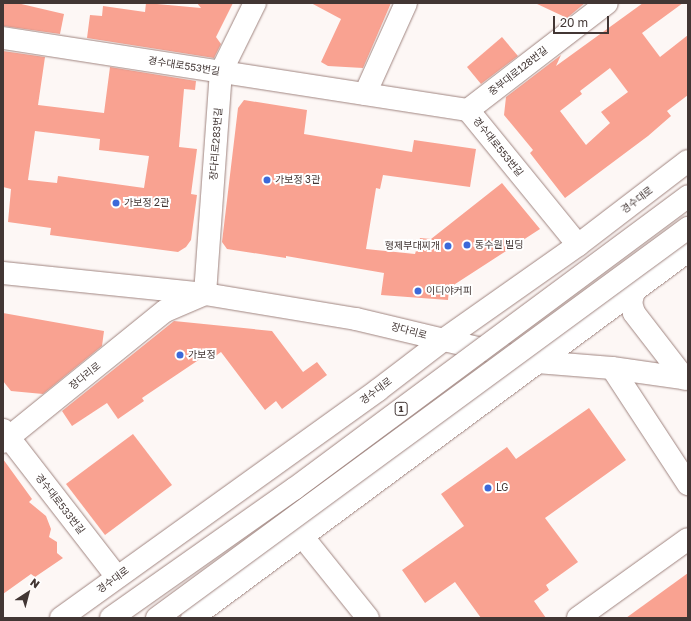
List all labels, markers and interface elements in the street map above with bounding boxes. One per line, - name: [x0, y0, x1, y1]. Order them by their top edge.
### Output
- scale bar: [555, 8, 611, 34]
- text: 20 m: [560, 15, 588, 30]
- street label: 중부대로128번길: [486, 44, 550, 98]
- street label: 경수대로553번길: [147, 54, 221, 78]
- street label: 장다리로283번길: [207, 107, 225, 181]
- street label: 경수대로553번길: [470, 115, 526, 179]
- place label: 가보정 3관: [275, 174, 320, 186]
- marker: 가보정 3관: [262, 175, 272, 185]
- street label: 경수대로: [619, 184, 655, 216]
- place label: 가보정 2관: [124, 197, 169, 209]
- marker: 가보정 2관: [111, 198, 121, 208]
- place label: 동수원 빌딩: [475, 239, 523, 251]
- place label: 형제부대찌개: [385, 240, 440, 252]
- marker: 동수원 빌딩: [462, 240, 472, 250]
- marker: 형제부대찌개: [443, 241, 453, 251]
- place label: 이디야커피: [426, 285, 472, 297]
- marker: 이디야커피: [413, 286, 423, 296]
- street label: 장다리로: [390, 320, 428, 342]
- place label: 가보정: [188, 349, 216, 361]
- marker: 가보정: [175, 350, 185, 360]
- street label: 장다리로: [67, 360, 103, 392]
- street label: 경수대로: [358, 375, 394, 407]
- road number: 1: [394, 402, 408, 416]
- street label: 경수대로533번길: [33, 472, 87, 536]
- place label: LG: [496, 482, 508, 494]
- marker: LG: [483, 483, 493, 493]
- street label: 경수대로: [95, 564, 131, 596]
- north arrow: [8, 573, 48, 613]
- text: N: [28, 575, 43, 591]

